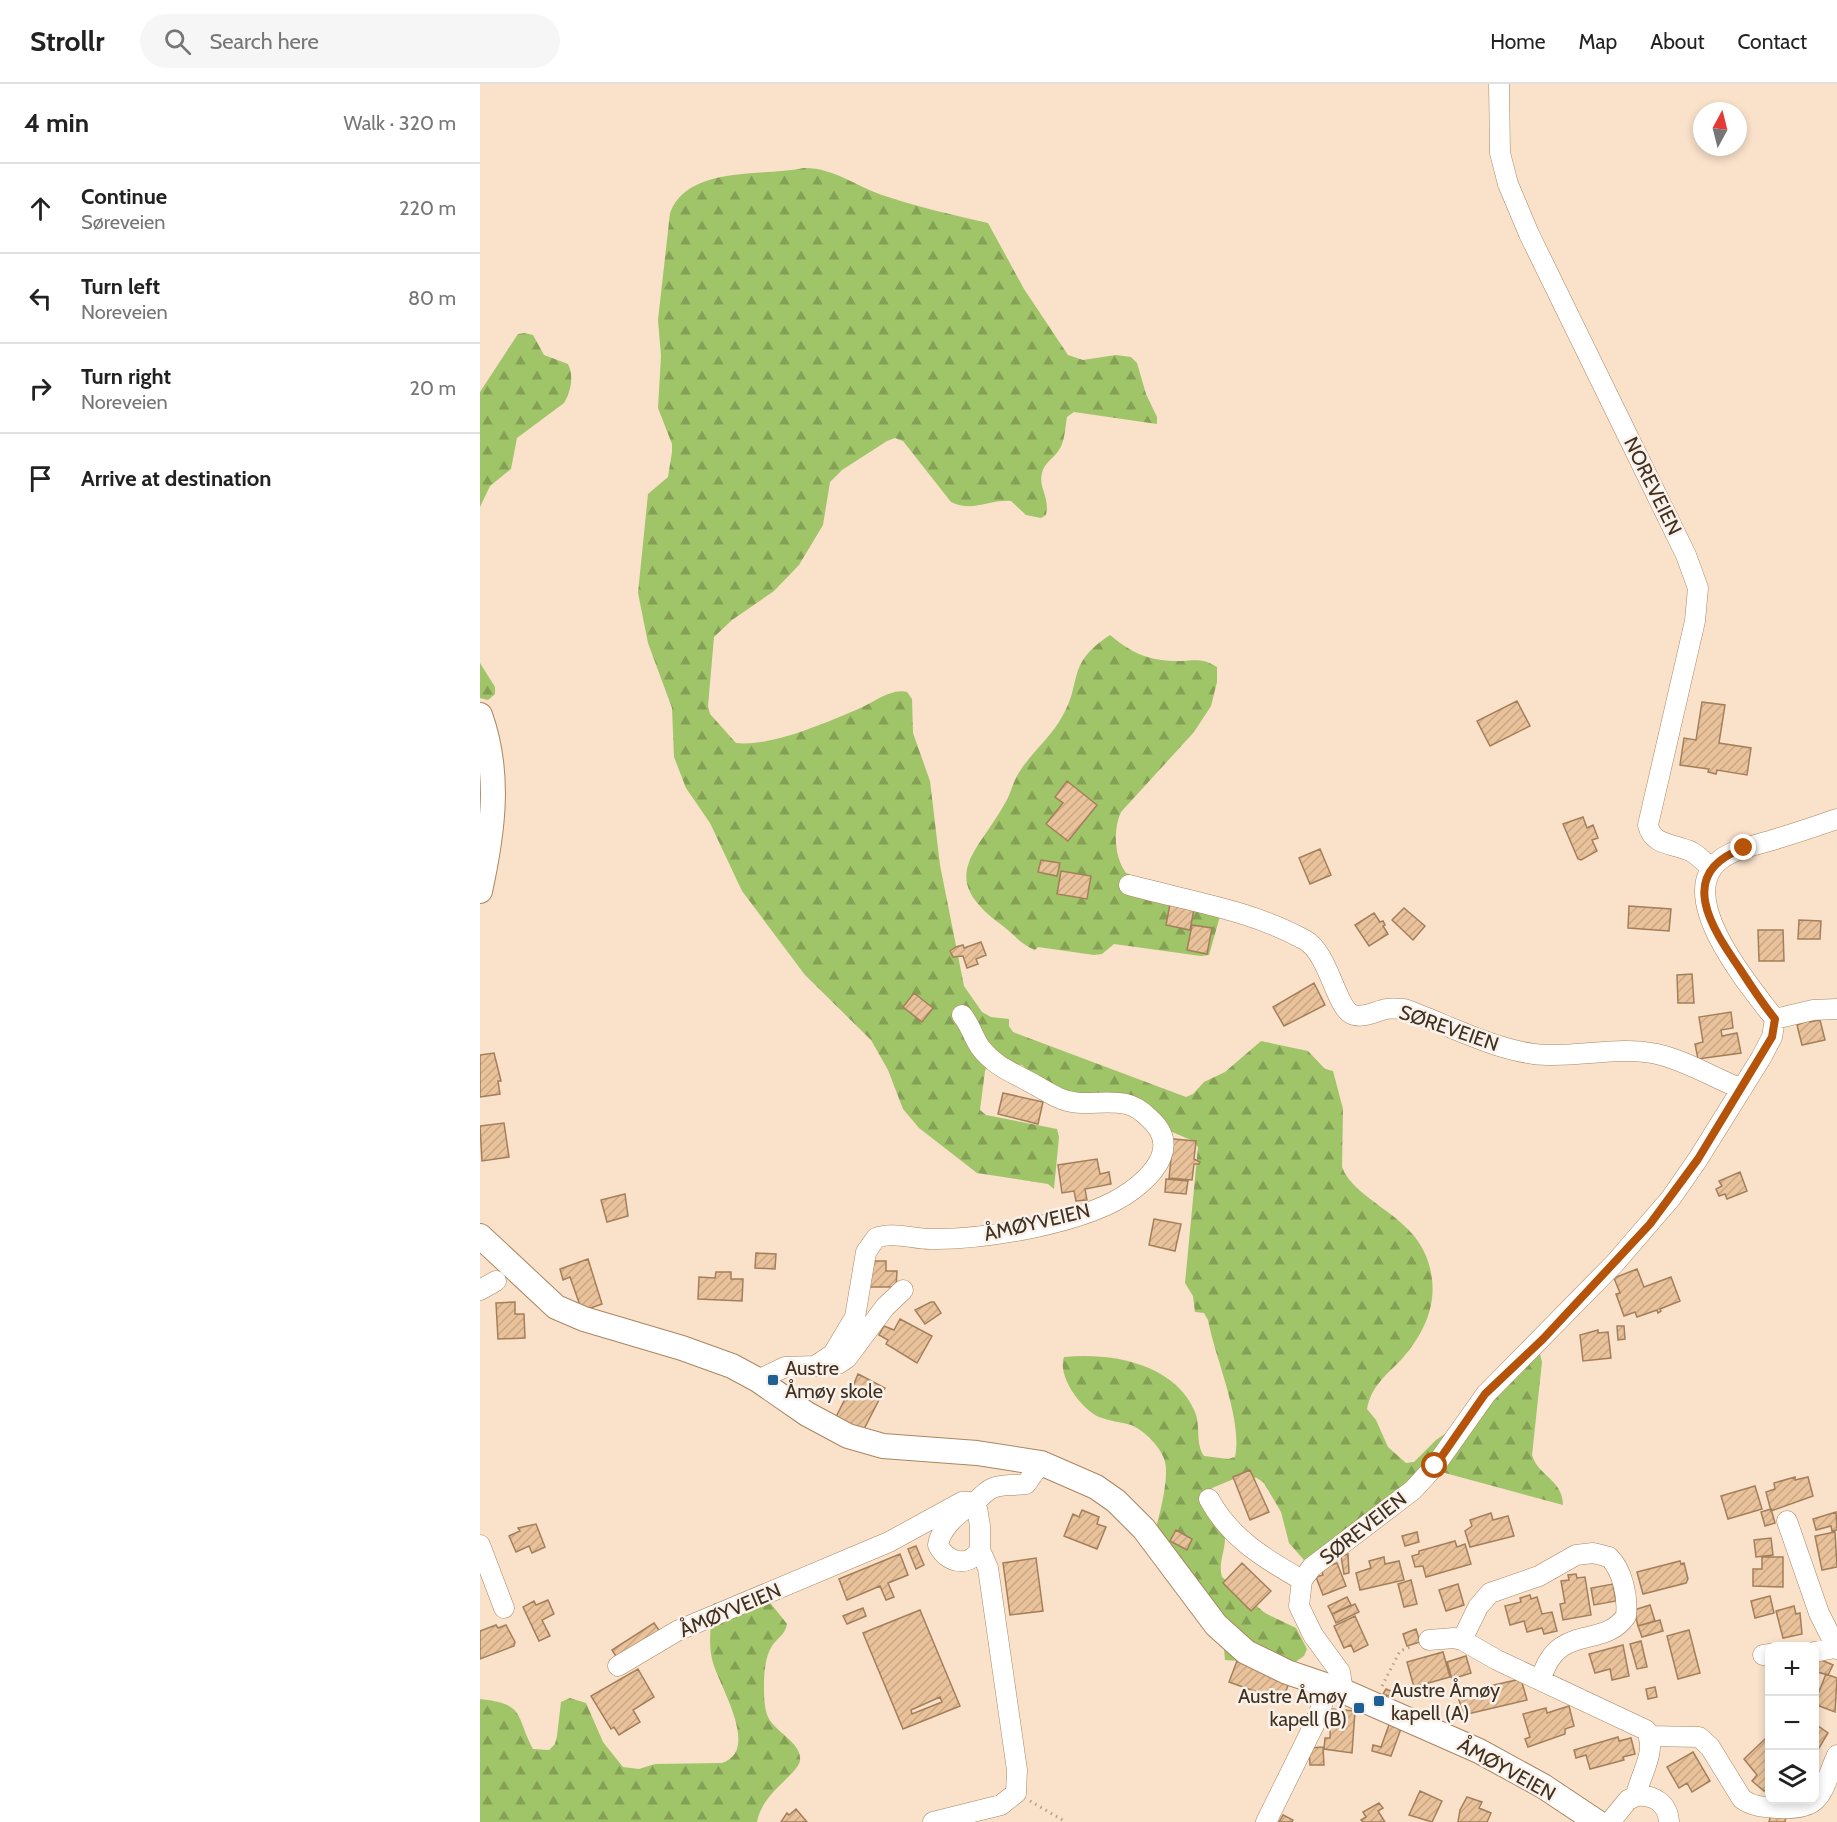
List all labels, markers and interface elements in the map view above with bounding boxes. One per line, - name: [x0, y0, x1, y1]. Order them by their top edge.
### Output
- search box: [140, 14, 560, 68]
- text: Strollr: [30, 24, 104, 58]
- icon: search: [161, 25, 194, 58]
- text: Search here: [209, 28, 319, 55]
- text: Home: [1490, 29, 1546, 54]
- text: Map: [1579, 29, 1617, 54]
- text: About: [1650, 29, 1704, 54]
- text: Contact: [1737, 29, 1807, 54]
- north arrow: [1693, 102, 1747, 156]
- text: 4 min: [24, 107, 89, 139]
- text: Walk · 320 m: [344, 111, 456, 135]
- text: Continue: [81, 183, 167, 210]
- icon: ahead: [24, 192, 57, 225]
- text: 220 m: [399, 196, 456, 220]
- text: Søreveien: [81, 210, 165, 234]
- text: Turn left: [81, 273, 160, 300]
- icon: left: [24, 282, 57, 315]
- text: 80 m: [408, 286, 456, 310]
- text: Noreveien: [81, 300, 168, 324]
- text: Turn right: [81, 363, 171, 390]
- icon: right: [24, 372, 57, 405]
- text: 20 m: [410, 376, 456, 400]
- text: Noreveien: [81, 390, 168, 414]
- street label: NOREVEIEN: [1619, 433, 1687, 539]
- icon: arrive: [24, 462, 57, 495]
- text: Arrive at destination: [81, 465, 271, 492]
- route end: [1730, 834, 1756, 860]
- street label: SØREVEIEN: [1396, 1000, 1502, 1056]
- street label: ÅMØYVEIEN: [982, 1198, 1092, 1246]
- place label: Austre Åmøy skole: [785, 1356, 883, 1403]
- marker: Austre Åmøy skole: [766, 1373, 780, 1387]
- route start: [1421, 1452, 1447, 1478]
- street label: SØREVEIEN: [1315, 1487, 1411, 1569]
- street label: ÅMØYVEIEN: [675, 1578, 785, 1642]
- map controls: [1765, 1642, 1819, 1804]
- button: +: [1765, 1642, 1819, 1696]
- place label: Austre Åmøy kapell (A): [1391, 1678, 1500, 1725]
- place label: Austre Åmøy kapell (B): [1238, 1684, 1347, 1731]
- marker: Austre Åmøy kapell (A): [1372, 1694, 1386, 1708]
- button: −: [1765, 1696, 1819, 1750]
- marker: Austre Åmøy kapell (B): [1352, 1701, 1366, 1715]
- street label: ÅMØYVEIEN: [1454, 1732, 1560, 1806]
- button: layers: [1765, 1750, 1819, 1804]

